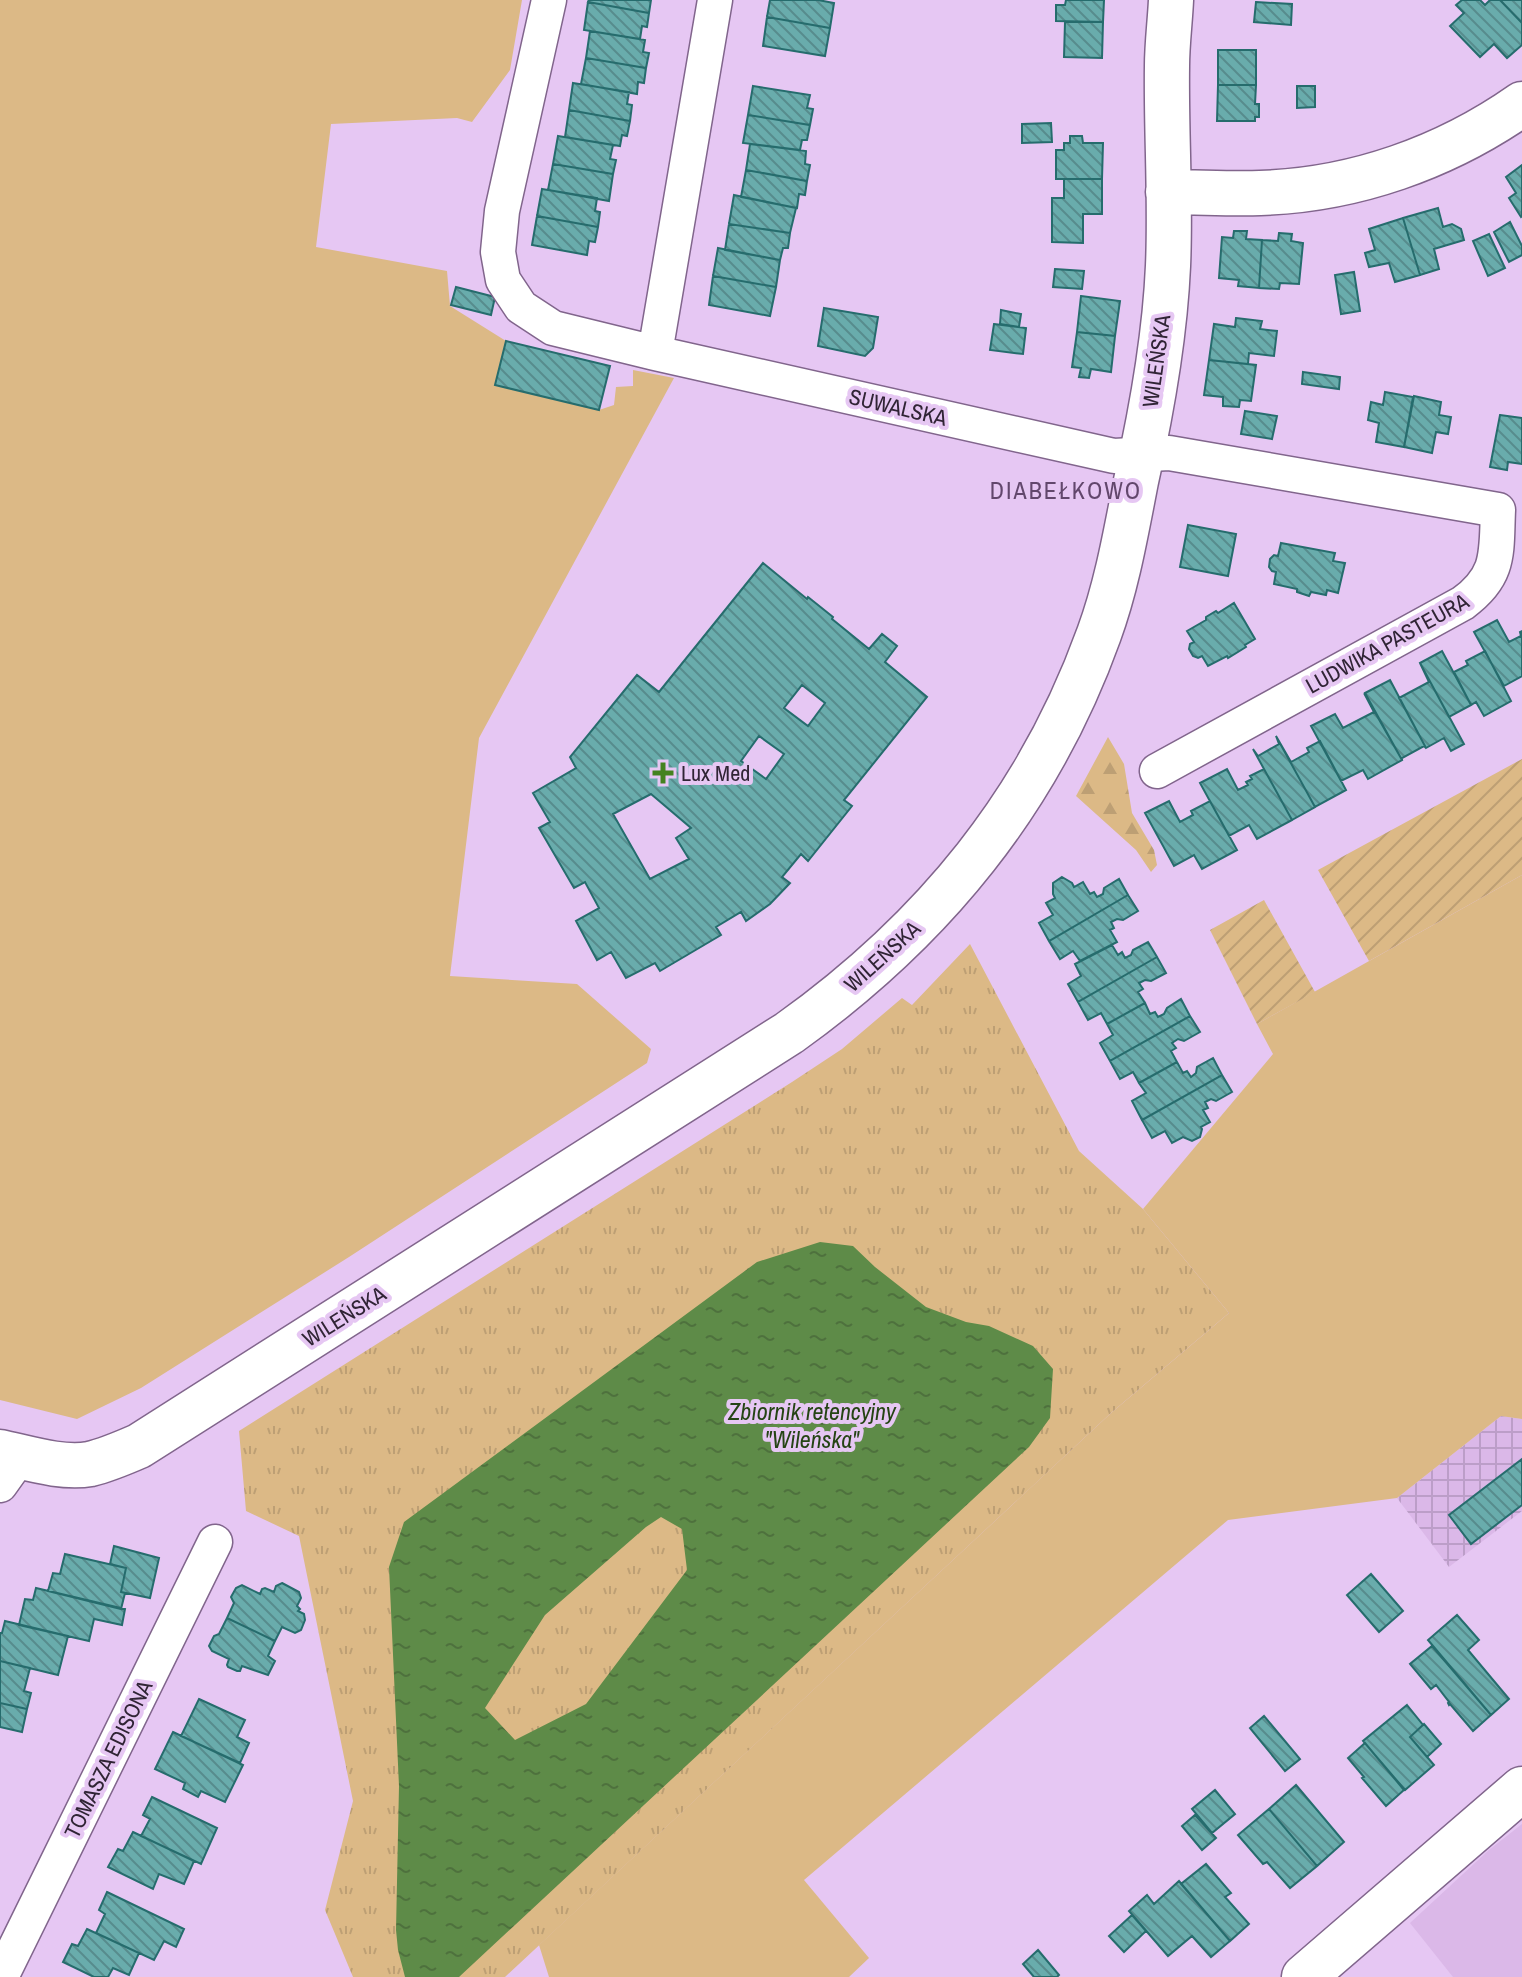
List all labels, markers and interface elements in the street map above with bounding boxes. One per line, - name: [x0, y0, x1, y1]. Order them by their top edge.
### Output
- street label: WILEŃSKA: [1135, 312, 1177, 409]
- street label: SUWALSKA: [846, 381, 951, 433]
- district label: DIABEŁKOWO: [990, 474, 1142, 506]
- street label: LUDWIKA PASTEURA: [1300, 585, 1475, 700]
- place label: Lux Med: [681, 758, 750, 788]
- marker: Lux Med: [652, 762, 674, 784]
- street label: WILEŃSKA: [837, 913, 927, 998]
- street label: WILEŃSKA: [297, 1278, 392, 1353]
- water label: Zbiornik retencyjny "Wileńska": [727, 1395, 897, 1455]
- street label: TOMASZA EDISONA: [57, 1674, 160, 1843]

